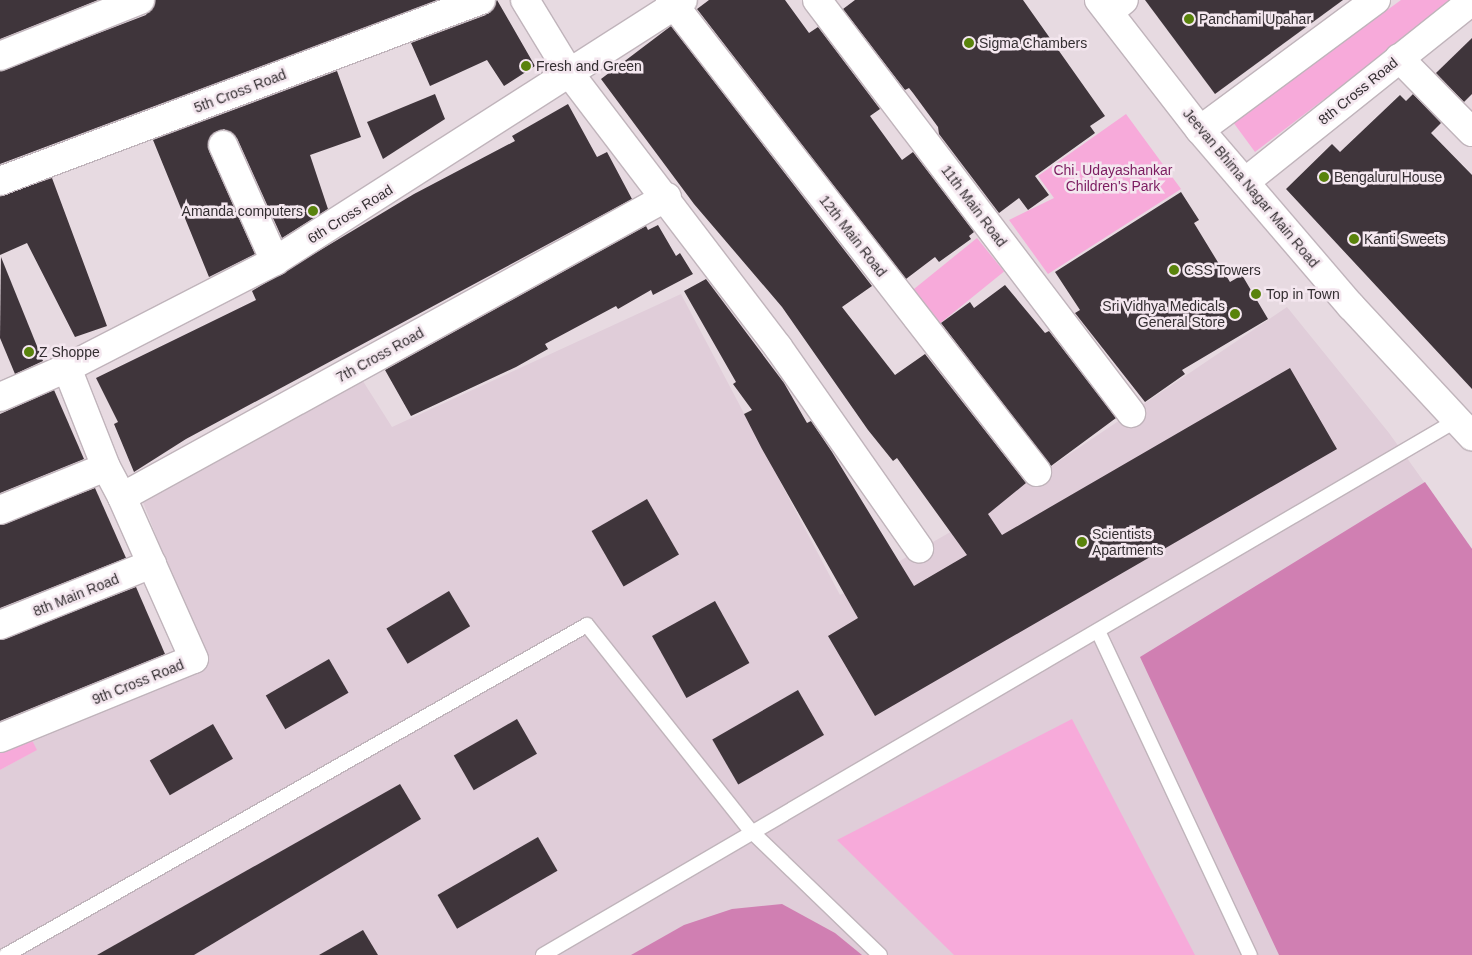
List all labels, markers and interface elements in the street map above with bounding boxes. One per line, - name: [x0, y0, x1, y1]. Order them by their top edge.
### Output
- place label: Panchami Upahar: [1199, 11, 1311, 27]
- marker: Panchami Upahar: [1183, 13, 1195, 25]
- place label: Sigma Chambers: [979, 35, 1087, 51]
- marker: Sigma Chambers: [963, 37, 975, 49]
- street label: 8th Cross Road: [1315, 54, 1401, 128]
- place label: Fresh and Green: [536, 58, 642, 74]
- marker: Fresh and Green: [520, 60, 532, 72]
- street label: 5th Cross Road: [192, 66, 288, 116]
- street label: Jeevan Bhima Nagar Main Road: [1180, 105, 1322, 271]
- street label: 11th Main Road: [938, 162, 1010, 250]
- park label: Chi. Udayashankar Children's Park: [1053, 162, 1173, 194]
- place label: Bengaluru House: [1334, 169, 1442, 185]
- marker: Bengaluru House: [1318, 171, 1330, 183]
- street label: 6th Cross Road: [304, 181, 396, 247]
- street label: 12th Main Road: [816, 192, 890, 280]
- place label: Amanda computers: [182, 203, 303, 219]
- marker: Amanda computers: [307, 205, 319, 217]
- place label: Kanti Sweets: [1364, 231, 1446, 247]
- marker: Kanti Sweets: [1348, 233, 1360, 245]
- place label: CSS Towers: [1184, 262, 1261, 278]
- marker: CSS Towers: [1168, 264, 1180, 276]
- place label: Top in Town: [1266, 286, 1340, 302]
- marker: Top in Town: [1250, 288, 1262, 300]
- place label: Sri Vidhya Medicals General Store: [1102, 298, 1225, 331]
- marker: Sri Vidhya Medicals General Store: [1229, 308, 1241, 320]
- street label: 7th Cross Road: [333, 324, 427, 386]
- place label: Z Shoppe: [39, 344, 100, 360]
- marker: Z Shoppe: [23, 346, 35, 358]
- place label: Scientists Apartments: [1092, 526, 1164, 558]
- marker: Scientists Apartments: [1076, 536, 1088, 548]
- street label: 8th Main Road: [31, 570, 121, 620]
- street label: 9th Cross Road: [90, 656, 186, 708]

